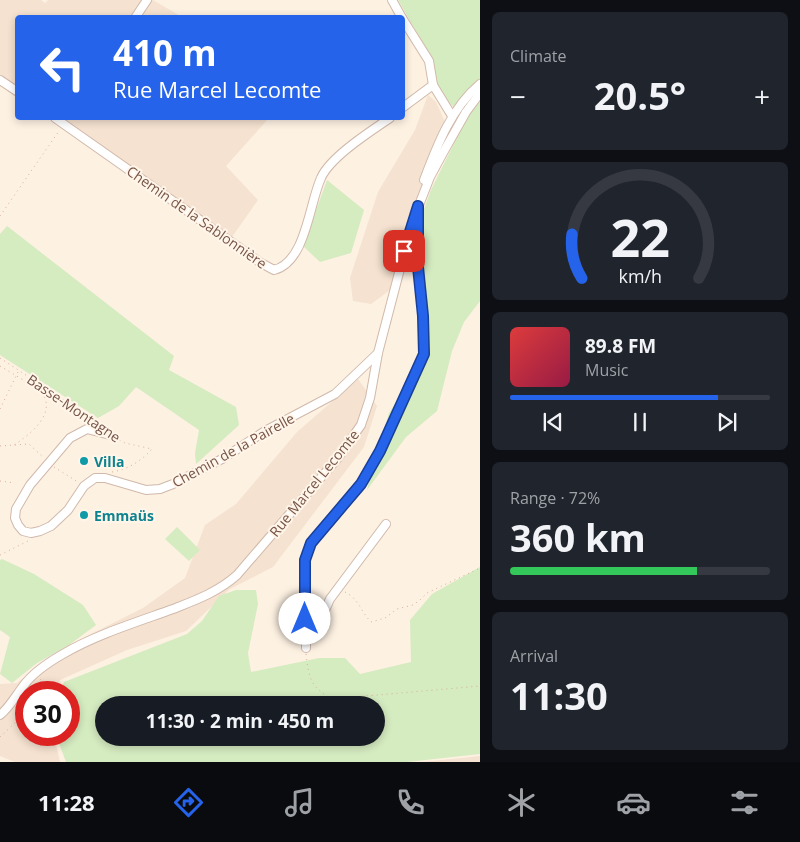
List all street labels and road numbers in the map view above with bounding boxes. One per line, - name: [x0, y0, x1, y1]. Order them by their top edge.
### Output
- street label: Chemin de la Sablonnière: [123, 161, 271, 273]
- street label: Basse-Montagne: [24, 370, 125, 446]
- street label: Chemin de la Pairelle: [168, 408, 298, 492]
- street label: Rue Marcel Lecomte: [265, 425, 363, 541]

